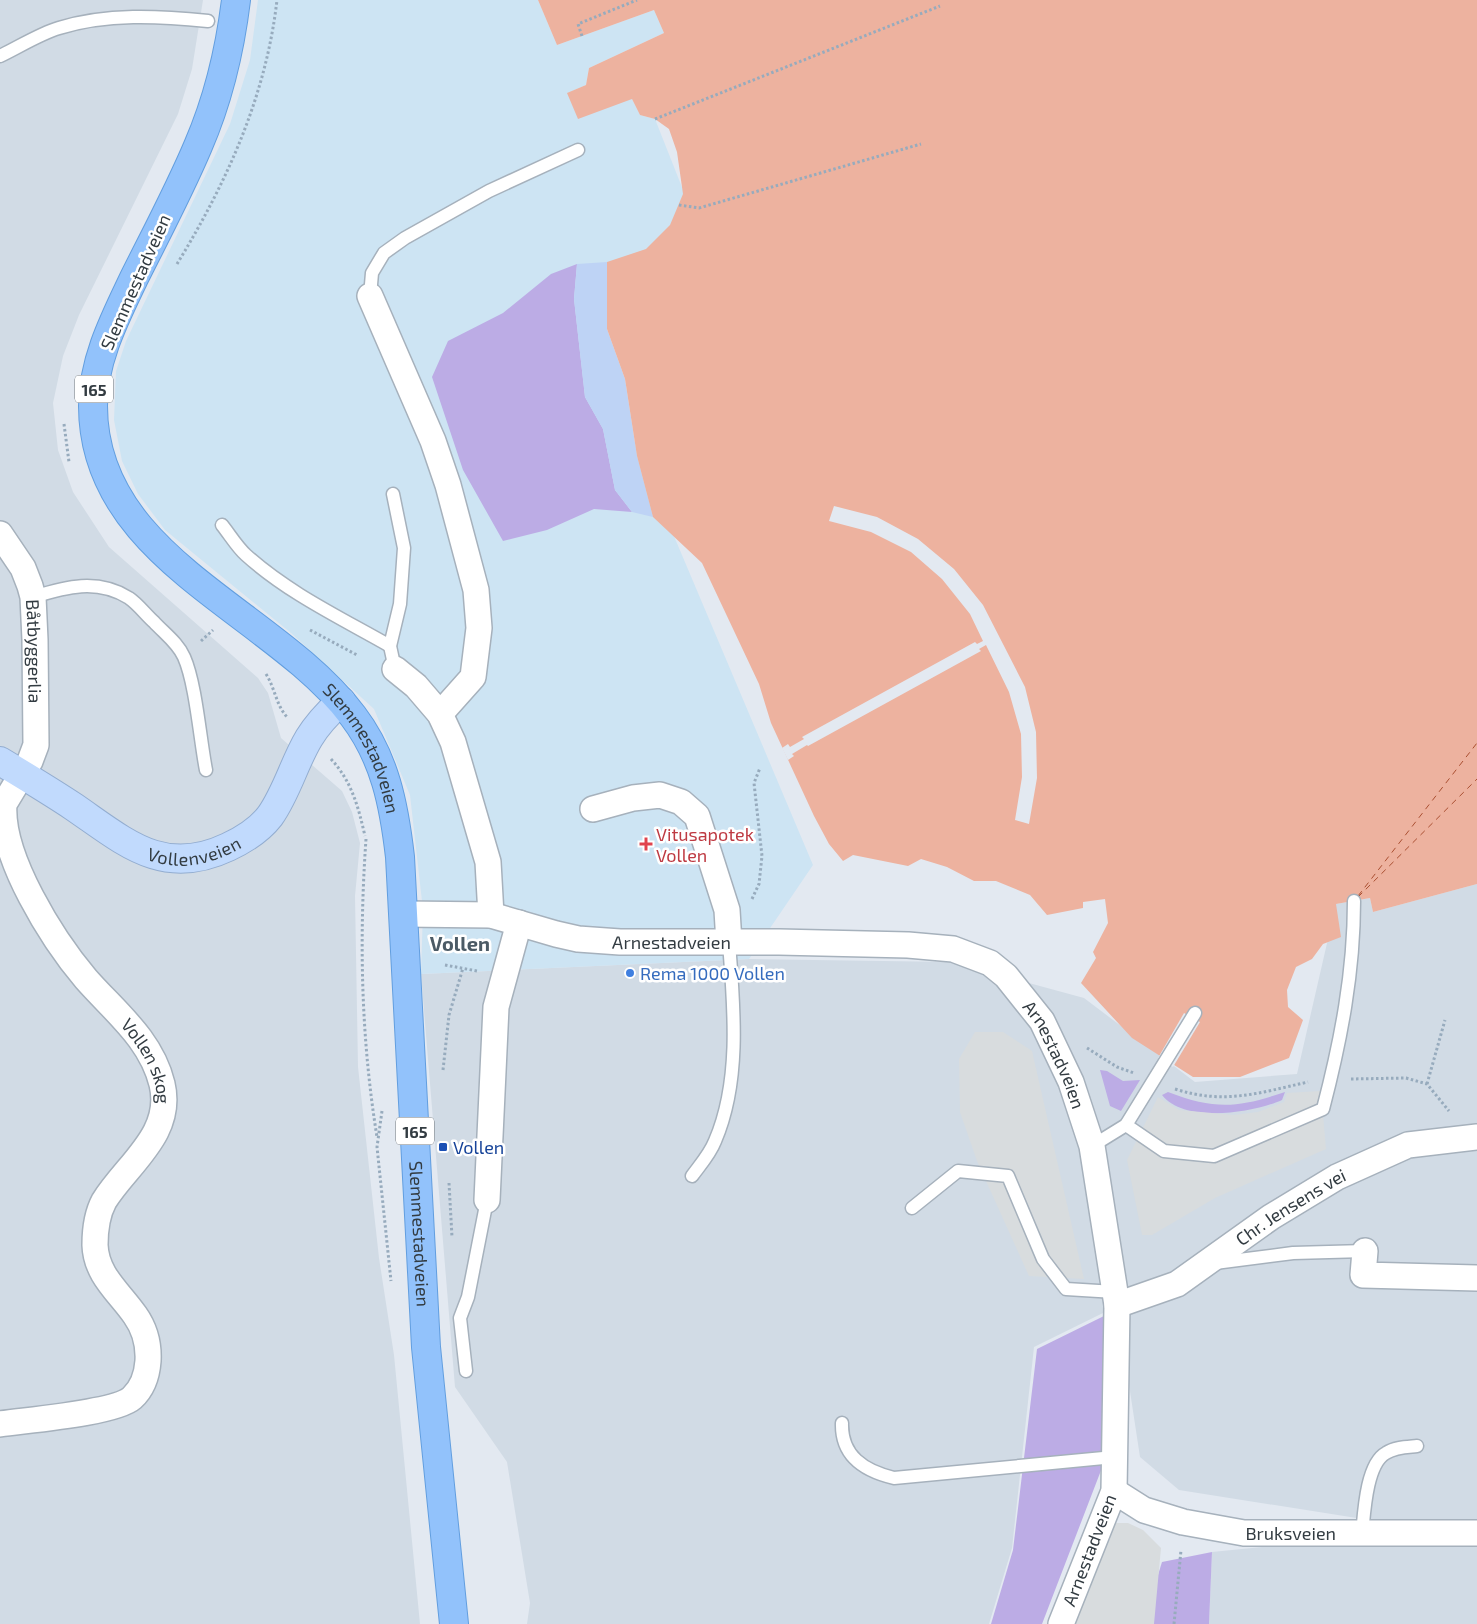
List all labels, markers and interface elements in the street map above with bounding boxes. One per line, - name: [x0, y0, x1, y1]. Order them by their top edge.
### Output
- street label: Slemmestadveien: [95, 211, 175, 353]
- road number: 165: [75, 376, 113, 402]
- street label: Båtbyggerlia: [22, 599, 47, 703]
- street label: Slemmestadveien: [319, 678, 404, 815]
- place label: Vitusapotek Vollen: [656, 823, 754, 866]
- street label: Vollenveien: [145, 832, 244, 870]
- marker: Vitusapotek Vollen: [640, 838, 652, 850]
- street label: Arnestadveien: [612, 930, 731, 953]
- district label: Vollen: [430, 931, 490, 955]
- place label: Rema 1000 Vollen: [640, 962, 785, 984]
- marker: Rema 1000 Vollen: [624, 967, 636, 979]
- street label: Arnestadveien: [1019, 996, 1090, 1111]
- street label: Vollen skog: [117, 1013, 175, 1104]
- road number: 165: [396, 1118, 434, 1144]
- place label: Vollen: [453, 1136, 504, 1158]
- marker: Vollen: [437, 1141, 449, 1153]
- street label: Slemmestadveien: [405, 1160, 435, 1307]
- street label: Chr. Jensens vei: [1231, 1164, 1349, 1250]
- street label: Arnestadveien: [1058, 1491, 1120, 1609]
- street label: Bruksveien: [1245, 1522, 1336, 1544]

